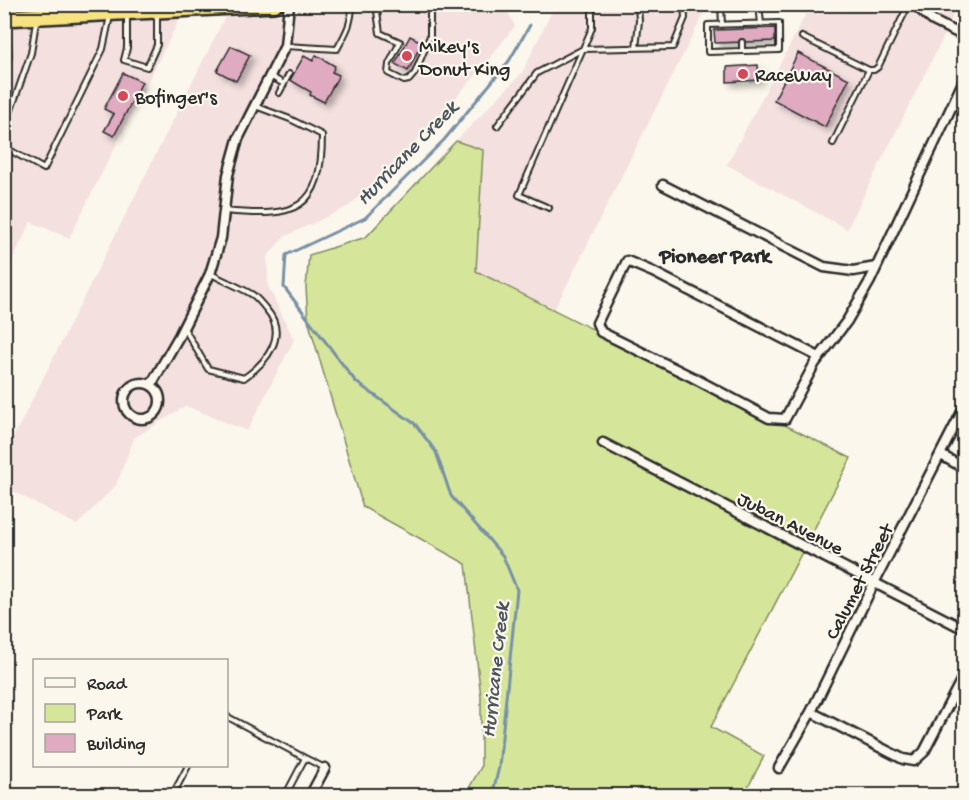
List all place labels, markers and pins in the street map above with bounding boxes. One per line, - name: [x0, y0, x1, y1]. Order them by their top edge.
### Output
- place label: Mikey's Donut King: [417, 37, 510, 83]
- marker: Mikey's Donut King: [400, 49, 414, 63]
- place label: RaceWay: [755, 66, 832, 89]
- marker: RaceWay: [736, 67, 750, 81]
- place label: Bofinger's: [134, 88, 217, 111]
- marker: Bofinger's: [116, 89, 130, 103]

